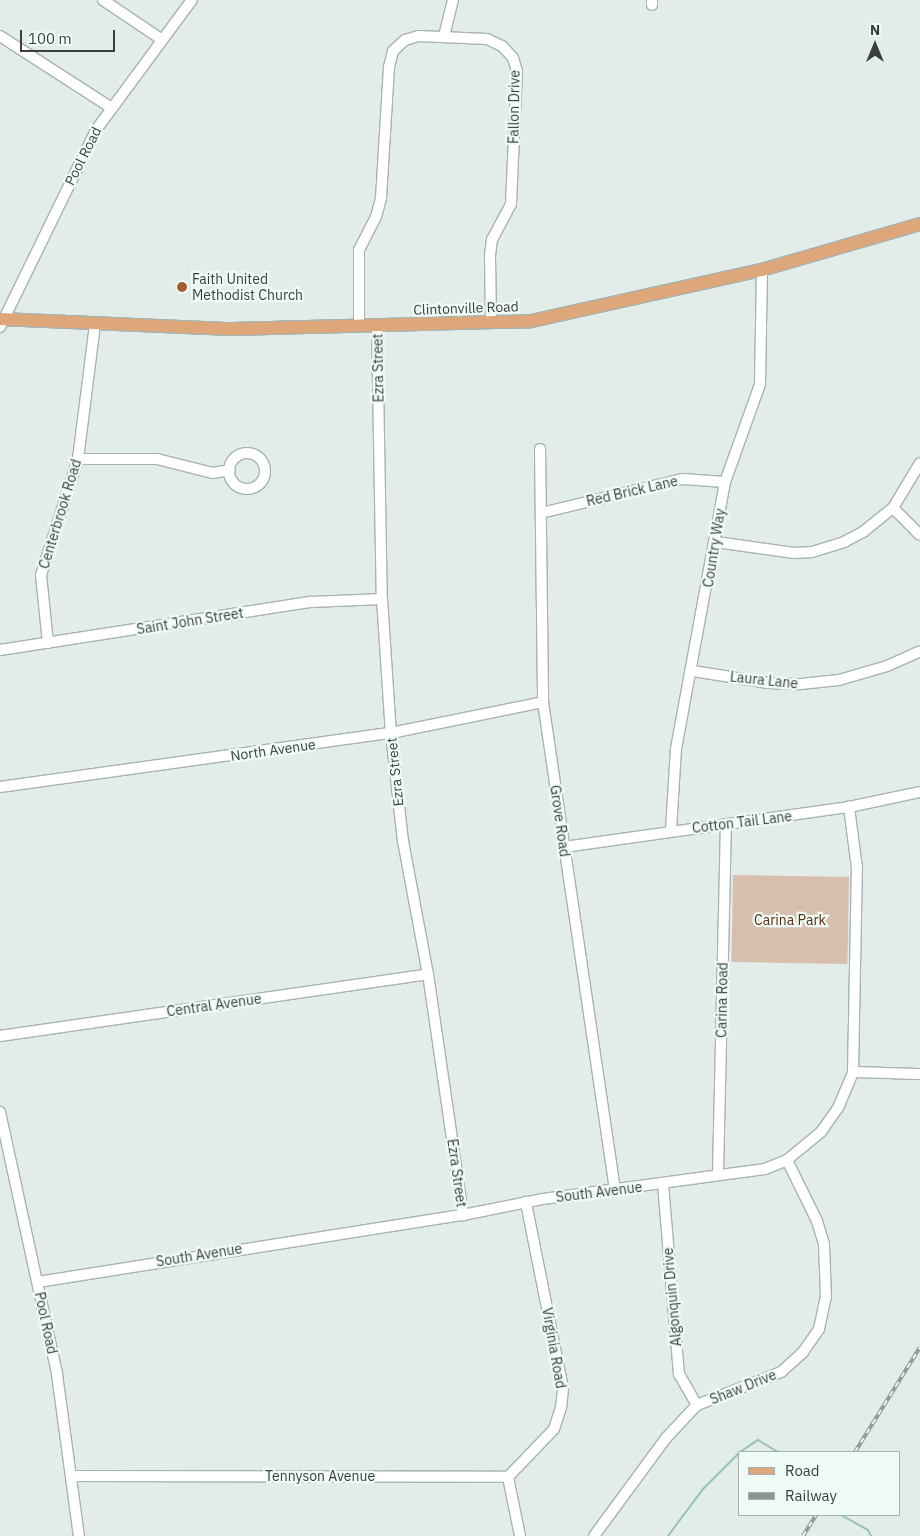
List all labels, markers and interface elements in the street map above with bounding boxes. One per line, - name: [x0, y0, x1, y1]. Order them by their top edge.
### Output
- scale bar: [22, 20, 118, 52]
- north arrow: [850, 20, 900, 70]
- text: N: [870, 21, 880, 39]
- text: 100 m: [28, 29, 72, 48]
- street label: Fallon Drive: [505, 70, 523, 144]
- street label: Pool Road: [61, 124, 105, 188]
- place label: Faith United Methodist Church: [192, 271, 303, 304]
- marker: Faith United Methodist Church: [176, 281, 188, 293]
- street label: Clintonville Road: [413, 298, 519, 318]
- street label: Ezra Street: [369, 333, 387, 403]
- street label: Centerbrook Road: [35, 457, 85, 571]
- street label: Red Brick Lane: [585, 472, 679, 510]
- street label: Country Way: [699, 507, 729, 589]
- street label: Saint John Street: [135, 604, 245, 638]
- street label: Laura Lane: [729, 668, 799, 692]
- street label: North Avenue: [229, 736, 317, 764]
- street label: Ezra Street: [383, 737, 407, 807]
- street label: Grove Road: [547, 784, 573, 858]
- street label: Cotton Tail Lane: [691, 808, 793, 836]
- park label: Carina Park: [754, 912, 826, 928]
- street label: Carina Road: [713, 962, 731, 1038]
- street label: Central Avenue: [165, 990, 263, 1020]
- street label: Ezra Street: [444, 1138, 470, 1208]
- street label: South Avenue: [555, 1178, 643, 1206]
- street label: South Avenue: [155, 1240, 243, 1270]
- street label: Algonquin Drive: [659, 1247, 685, 1347]
- street label: Pool Road: [31, 1290, 61, 1356]
- street label: Virginia Road: [539, 1306, 569, 1390]
- street label: Shaw Drive: [707, 1366, 779, 1408]
- legend: [738, 1451, 900, 1516]
- text: Road: [785, 1461, 820, 1480]
- street label: Tennyson Avenue: [265, 1468, 375, 1484]
- text: Railway: [785, 1486, 837, 1505]

